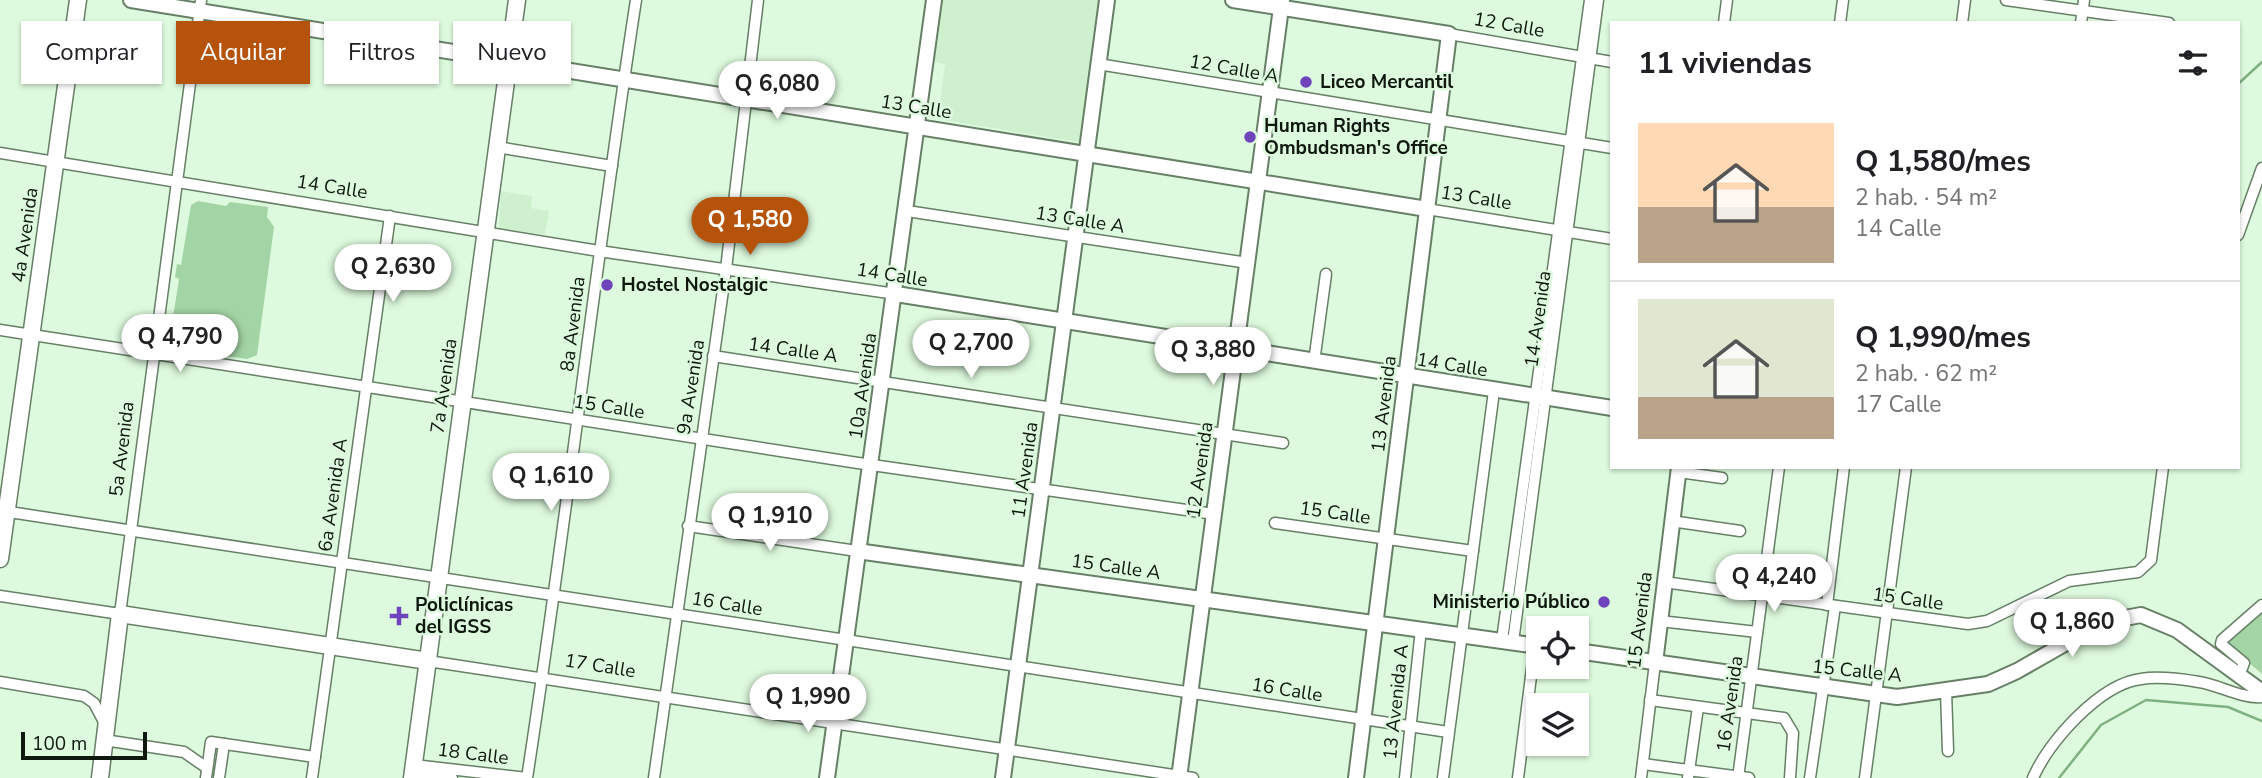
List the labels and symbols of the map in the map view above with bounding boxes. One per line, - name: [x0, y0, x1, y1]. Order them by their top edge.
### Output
- street label: 12 Calle: [1472, 6, 1546, 44]
- street label: 12 Calle A: [1187, 48, 1281, 90]
- pin: Q 6,080: [712, 61, 842, 121]
- place label: Liceo Mercantil: [1320, 69, 1453, 95]
- marker: Liceo Mercantil: [1298, 74, 1314, 90]
- street label: 13 Calle: [879, 89, 953, 125]
- place label: Human Rights Ombudsman's Office: [1264, 113, 1448, 161]
- marker: Human Rights Ombudsman's Office: [1242, 129, 1258, 145]
- street label: 14 Calle: [295, 169, 369, 205]
- street label: 13 Calle: [1439, 180, 1513, 216]
- street label: 4a Avenida: [5, 186, 45, 284]
- pin: Q 1,580: [685, 198, 815, 257]
- street label: 13 Calle A: [1033, 200, 1127, 240]
- pin: Q 2,630: [328, 244, 458, 304]
- street label: 14 Calle: [855, 257, 929, 293]
- street label: 14 Avenida: [1518, 269, 1558, 369]
- place label: Hostel Nostalgic: [621, 272, 768, 298]
- street label: 8a Avenida: [554, 275, 592, 373]
- marker: Hostel Nostalgic: [599, 277, 615, 293]
- pin: Q 4,790: [115, 314, 245, 374]
- pin: Q 2,700: [906, 320, 1036, 380]
- pin: Q 3,880: [1148, 328, 1278, 387]
- street label: 14 Calle A: [747, 331, 840, 369]
- street label: 10a Avenida: [843, 331, 883, 441]
- street label: 7a Avenida: [424, 337, 464, 435]
- street label: 9a Avenida: [671, 338, 711, 436]
- street label: 14 Calle: [1415, 347, 1489, 383]
- street label: 13 Avenida: [1365, 354, 1403, 454]
- street label: 15 Calle: [572, 389, 646, 425]
- street label: 5a Avenida: [103, 400, 141, 498]
- street label: 11 Avenida: [1005, 420, 1045, 520]
- street label: 12 Avenida: [1180, 420, 1220, 520]
- street label: 6a Avenida A: [312, 436, 354, 554]
- pin: Q 1,610: [486, 454, 616, 513]
- pin: Q 1,910: [705, 494, 835, 553]
- street label: 15 Calle: [1298, 495, 1372, 531]
- street label: 15 Calle A: [1070, 548, 1163, 586]
- pin: Q 4,240: [1709, 554, 1839, 614]
- street label: 15 Avenida: [1621, 570, 1659, 670]
- street label: 15 Calle: [1871, 581, 1945, 617]
- street label: 16 Calle: [690, 586, 764, 622]
- place label: Ministerio Público: [1432, 589, 1590, 615]
- place label: Policlínicas del IGSS: [415, 592, 513, 640]
- marker: Ministerio Público: [1596, 594, 1612, 610]
- pin: Q 1,860: [2007, 600, 2137, 659]
- marker: Policlínicas del IGSS: [389, 606, 409, 626]
- street label: 13 Avenida A: [1377, 643, 1415, 761]
- street label: 17 Calle: [563, 648, 637, 684]
- street label: 15 Calle A: [1811, 653, 1903, 689]
- street label: 16 Avenida: [1710, 654, 1750, 754]
- street label: 16 Calle: [1250, 672, 1324, 708]
- pin: Q 1,990: [743, 674, 873, 734]
- scale bar: [21, 729, 147, 761]
- street label: 18 Calle: [436, 737, 510, 771]

